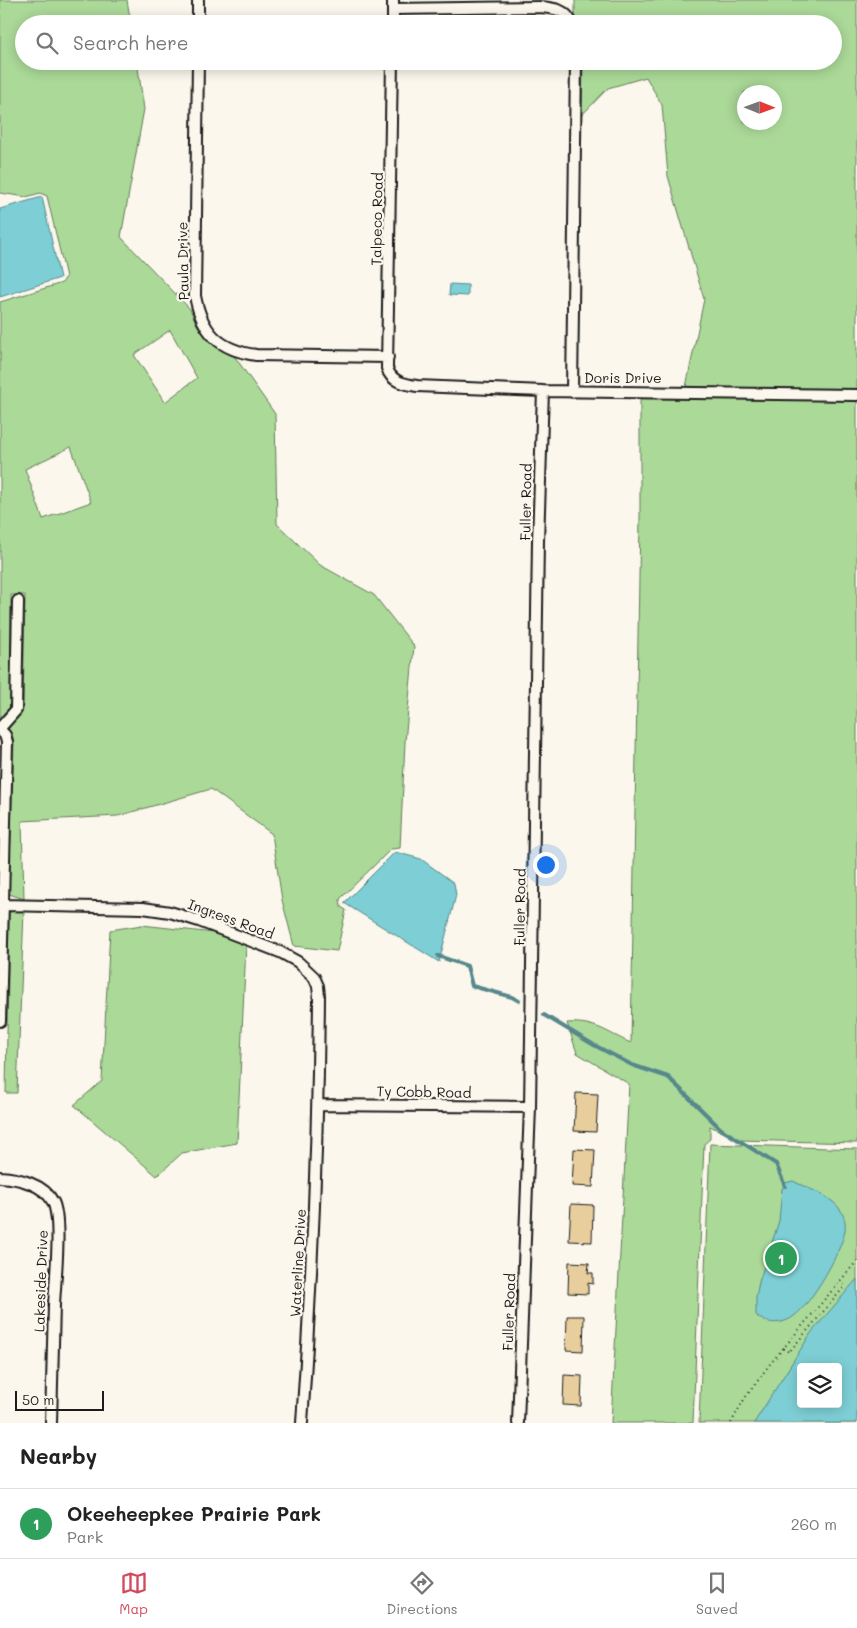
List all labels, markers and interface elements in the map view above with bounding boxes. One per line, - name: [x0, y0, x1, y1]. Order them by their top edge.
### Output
- search box: [15, 15, 842, 70]
- icon: search: [33, 29, 61, 57]
- text: Search here: [73, 30, 189, 55]
- north arrow: [737, 85, 782, 130]
- street label: Talpeco Road: [366, 172, 387, 266]
- street label: Paula Drive: [172, 222, 193, 300]
- street label: Doris Drive: [584, 368, 662, 387]
- street label: Fuller Road: [515, 463, 536, 541]
- your location: [533, 852, 559, 878]
- street label: Fuller Road: [509, 868, 530, 946]
- street label: Ingress Road: [185, 894, 277, 943]
- street label: Ty Cobb Road: [376, 1081, 472, 1102]
- street label: Waterline Drive: [285, 1208, 310, 1318]
- street label: Lakeside Drive: [29, 1230, 52, 1332]
- pin: 1: [765, 1239, 797, 1277]
- street label: Fuller Road: [498, 1273, 519, 1351]
- map controls: [797, 1363, 842, 1408]
- button: layers: [797, 1363, 842, 1408]
- scale bar: [15, 1388, 104, 1411]
- text: 50 m: [22, 1390, 54, 1409]
- text: Nearby: [20, 1442, 97, 1469]
- text: Okeeheepkee Prairie Park: [67, 1501, 321, 1526]
- text: 1: [32, 1513, 40, 1534]
- text: 260 m: [791, 1513, 837, 1534]
- text: Park: [67, 1526, 103, 1547]
- tab: Map: [119, 1569, 148, 1618]
- tab: Directions: [386, 1569, 458, 1618]
- tab: Saved: [696, 1569, 738, 1618]

